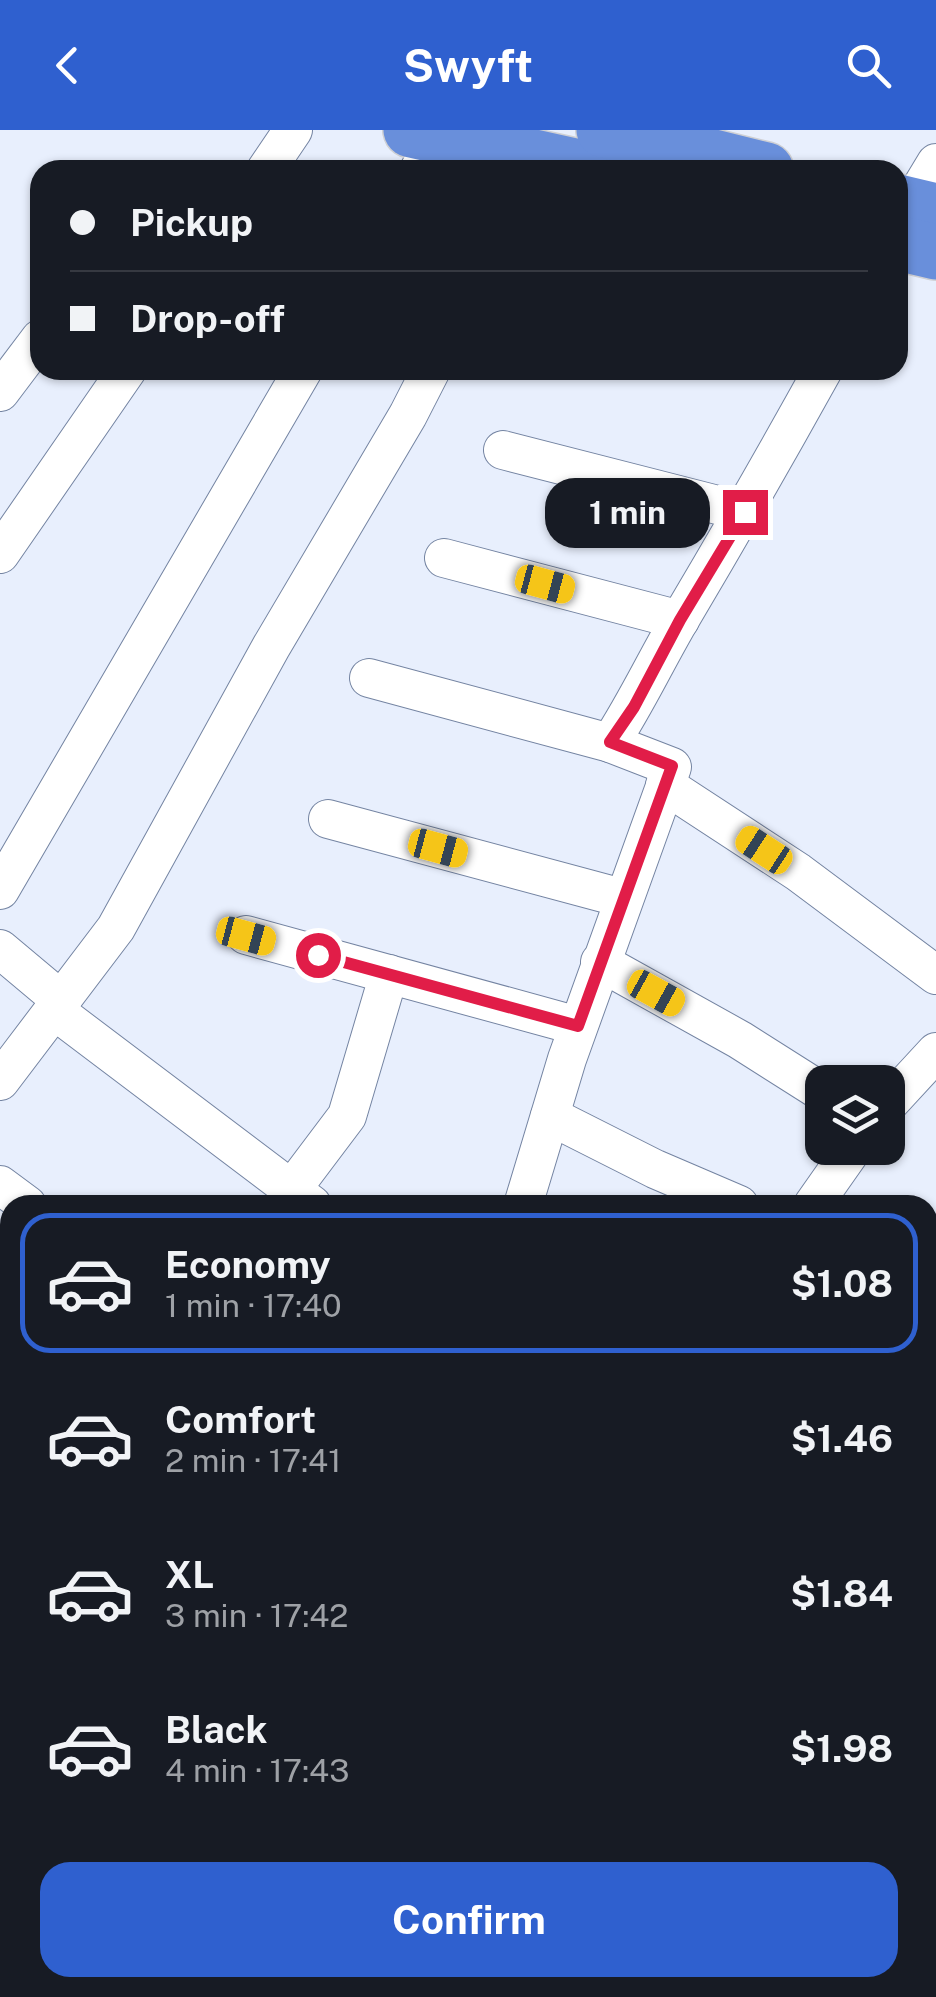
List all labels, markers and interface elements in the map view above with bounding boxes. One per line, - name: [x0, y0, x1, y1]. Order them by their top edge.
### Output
- icon: back: [40, 38, 95, 93]
- icon: search: [841, 38, 896, 93]
- text: Swyft: [403, 39, 533, 92]
- text: Pickup: [130, 200, 253, 245]
- text: Drop-off: [130, 296, 285, 341]
- callout: 1 min: [545, 477, 710, 547]
- route end: [723, 490, 768, 535]
- text: 1 min: [589, 494, 666, 531]
- car: [512, 562, 578, 606]
- car: [731, 821, 797, 879]
- car: [405, 826, 471, 870]
- car: [213, 914, 279, 958]
- route start: [296, 933, 341, 978]
- car: [622, 965, 690, 1021]
- map controls: [805, 1065, 905, 1165]
- button: layers: [805, 1065, 905, 1165]
- icon: car: [45, 1238, 135, 1328]
- text: Economy: [165, 1242, 331, 1287]
- text: $1.08: [791, 1261, 893, 1306]
- text: 1 min · 17:40: [165, 1287, 342, 1324]
- icon: car: [45, 1393, 135, 1483]
- text: Comfort: [165, 1397, 316, 1442]
- text: $1.46: [791, 1416, 893, 1461]
- text: 2 min · 17:41: [165, 1442, 341, 1479]
- icon: car: [45, 1548, 135, 1638]
- text: XL: [165, 1552, 214, 1597]
- text: $1.84: [790, 1571, 893, 1616]
- text: 3 min · 17:42: [165, 1597, 348, 1634]
- icon: car: [45, 1703, 135, 1793]
- text: Black: [165, 1707, 268, 1752]
- text: $1.98: [790, 1726, 893, 1771]
- text: 4 min · 17:43: [165, 1752, 349, 1789]
- button: Confirm: [40, 1862, 898, 1977]

